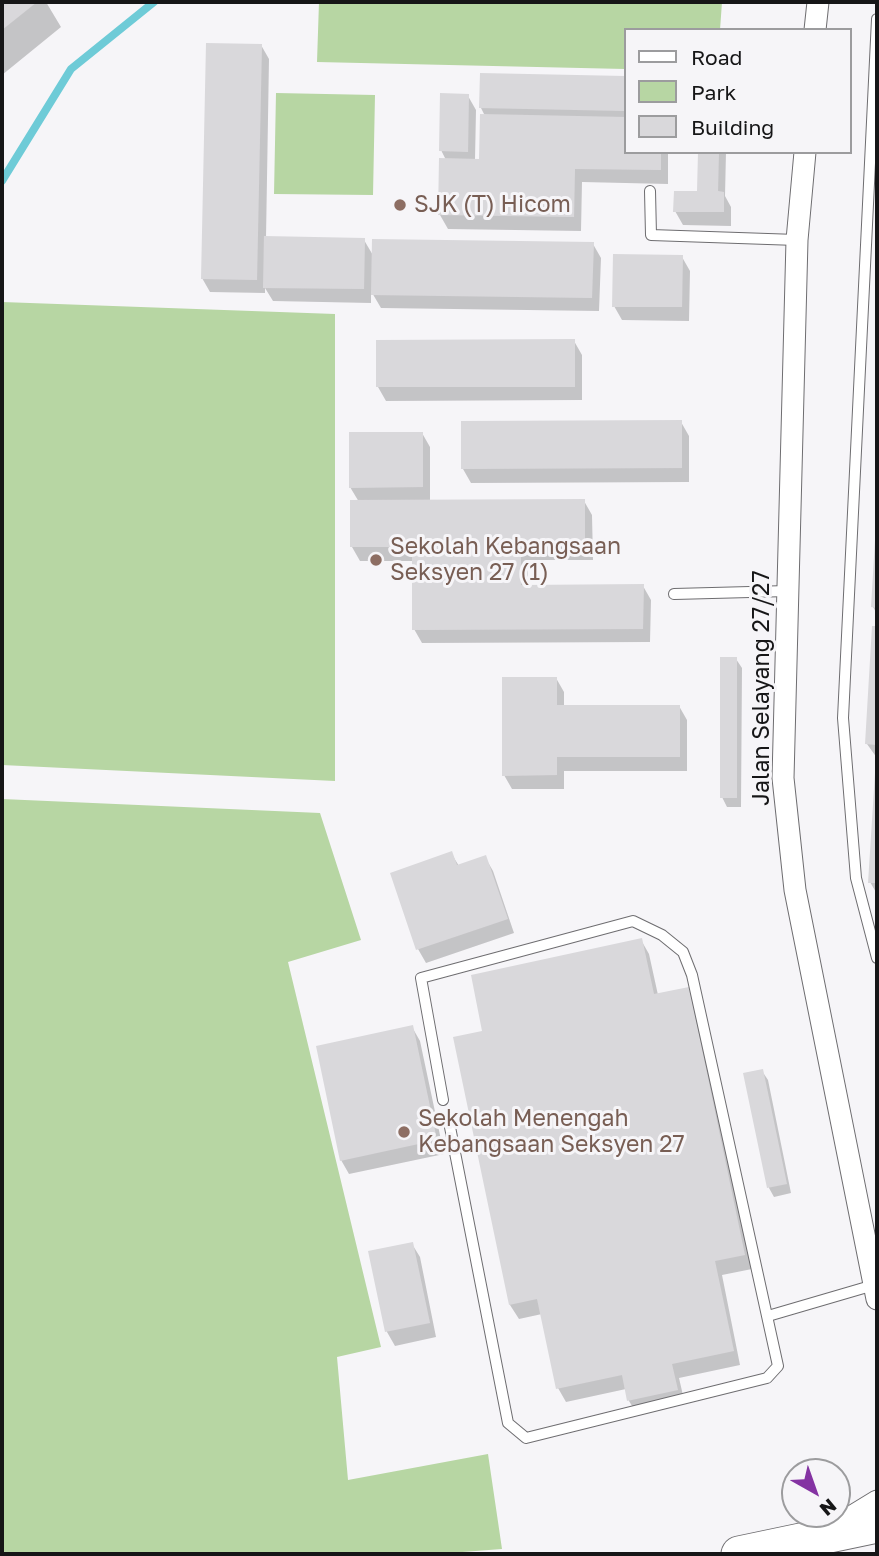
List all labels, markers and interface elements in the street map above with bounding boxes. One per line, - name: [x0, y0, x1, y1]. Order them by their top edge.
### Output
- legend: [624, 28, 851, 154]
- text: Road: [691, 44, 742, 70]
- text: Park: [691, 79, 736, 105]
- text: Building: [691, 114, 774, 140]
- place label: SJK (T) Hicom: [414, 191, 571, 219]
- marker: SJK (T) Hicom: [392, 197, 408, 213]
- place label: Sekolah Kebangsaan Seksyen 27 (1): [390, 533, 621, 587]
- marker: Sekolah Kebangsaan Seksyen 27 (1): [368, 552, 384, 568]
- street label: Jalan Selayang 27/27: [748, 570, 776, 806]
- place label: Sekolah Menengah Kebangsaan Seksyen 27: [418, 1105, 685, 1159]
- marker: Sekolah Menengah Kebangsaan Seksyen 27: [396, 1124, 412, 1140]
- north arrow: [781, 1458, 851, 1528]
- text: N: [816, 1494, 841, 1521]

